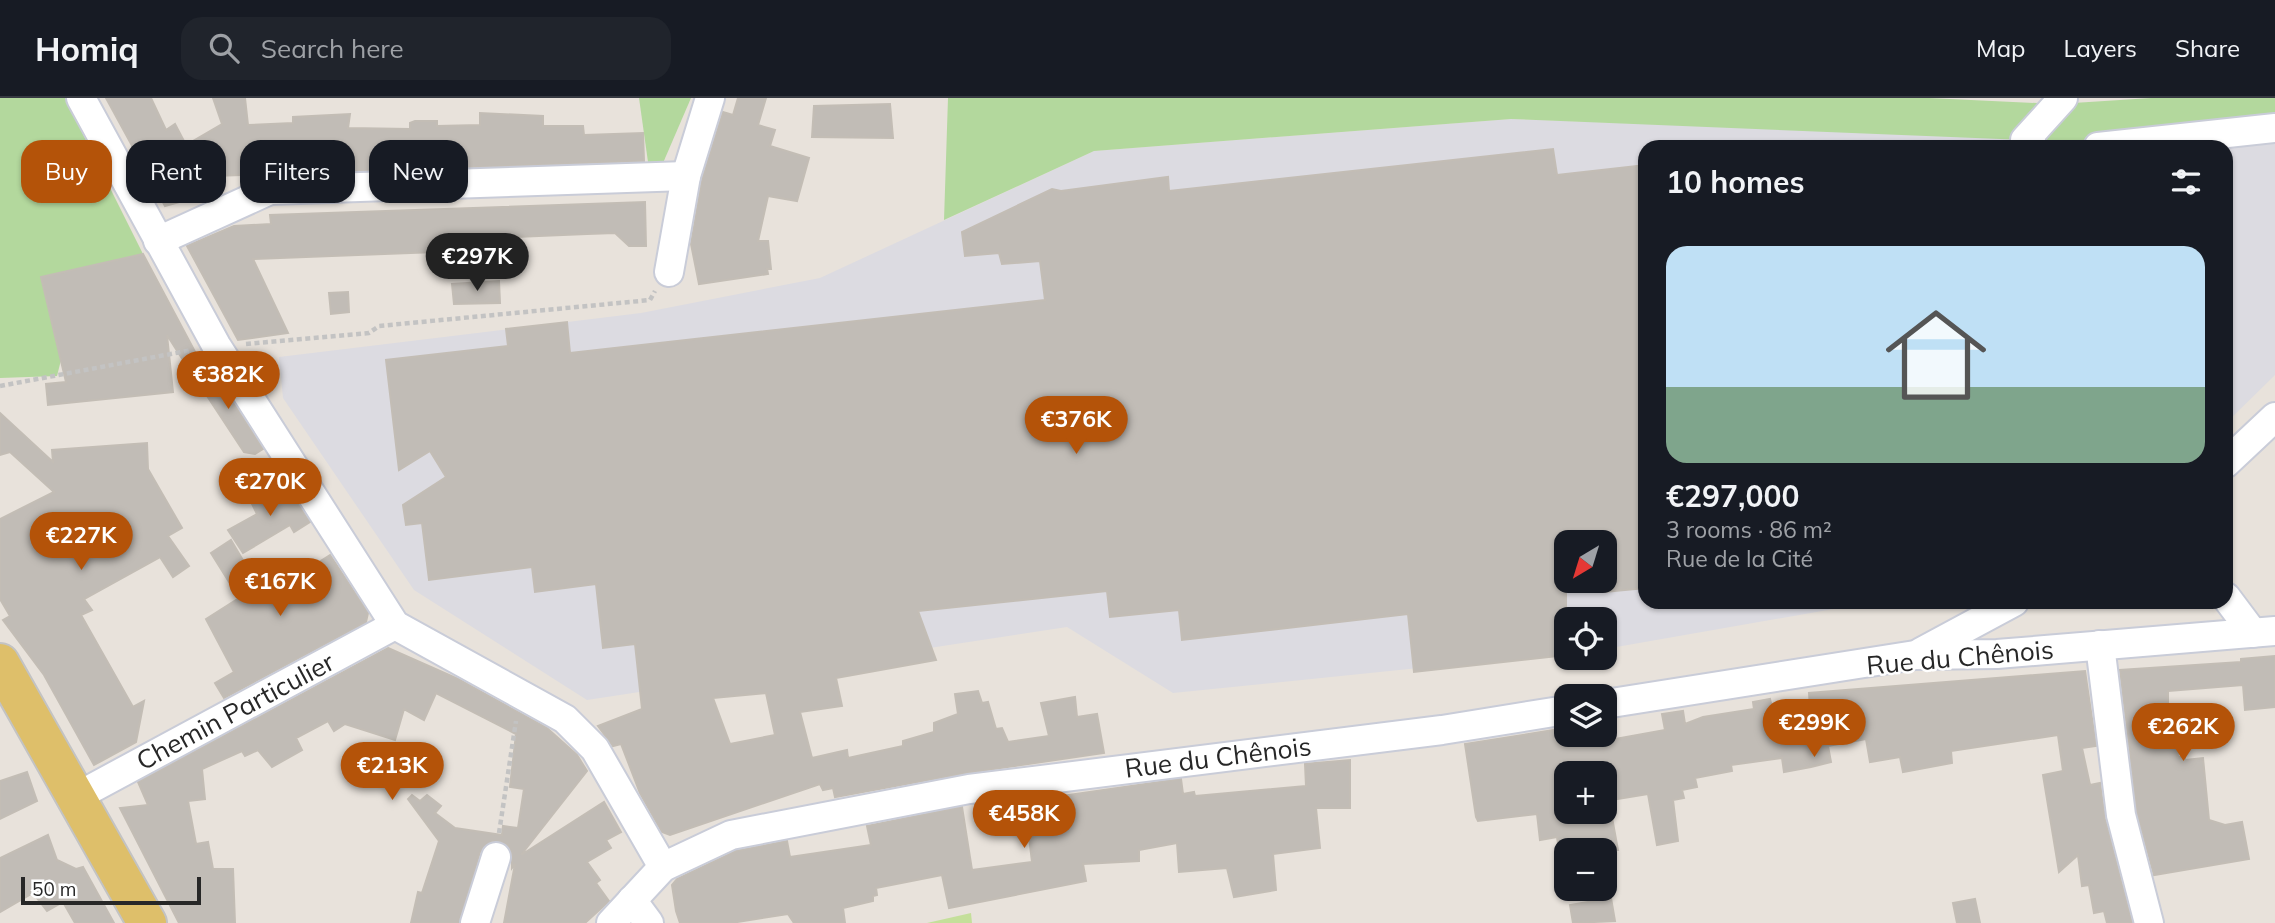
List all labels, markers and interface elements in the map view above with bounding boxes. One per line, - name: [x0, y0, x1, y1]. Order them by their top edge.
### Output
- search box: [181, 17, 671, 80]
- text: Homiq: [35, 28, 139, 69]
- icon: search: [205, 29, 243, 67]
- text: Search here: [261, 32, 404, 65]
- text: Map: [1976, 33, 2025, 63]
- text: Layers: [2063, 33, 2137, 63]
- text: Share: [2175, 33, 2240, 63]
- chip: Buy: [21, 140, 112, 203]
- chip: Rent: [126, 140, 226, 203]
- chip: Filters: [240, 140, 355, 203]
- chip: New: [369, 140, 468, 203]
- text: 10 homes: [1666, 163, 1805, 201]
- icon: filters: [2167, 163, 2205, 201]
- pin: €297K: [428, 234, 526, 293]
- text: €297K: [442, 241, 512, 270]
- icon: home: [1873, 292, 1999, 418]
- pin: €382K: [179, 352, 277, 411]
- text: €382K: [193, 359, 263, 388]
- pin: €376K: [1027, 396, 1125, 456]
- text: €376K: [1041, 404, 1111, 433]
- pin: €270K: [221, 458, 319, 518]
- text: €270K: [235, 466, 305, 495]
- text: €297,000: [1666, 477, 1799, 515]
- pin: €227K: [32, 512, 130, 572]
- text: 3 rooms · 86 m²: [1666, 515, 1832, 544]
- text: €227K: [46, 520, 116, 549]
- north arrow: [1554, 530, 1617, 593]
- map controls: [1554, 530, 1617, 901]
- text: Rue de la Cité: [1666, 544, 1813, 573]
- pin: €167K: [231, 559, 329, 618]
- text: €167K: [245, 566, 315, 595]
- button: locate: [1554, 607, 1617, 670]
- street label: Rue du Chênois: [1865, 632, 2055, 682]
- street label: Chemin Particulier: [130, 645, 340, 777]
- button: layers: [1554, 684, 1617, 747]
- pin: €299K: [1765, 700, 1863, 759]
- pin: €262K: [2134, 704, 2232, 763]
- text: €299K: [1779, 707, 1849, 736]
- text: €262K: [2148, 711, 2218, 740]
- street label: Rue du Chênois: [1123, 729, 1313, 785]
- pin: €213K: [343, 742, 441, 802]
- text: €213K: [357, 750, 427, 779]
- button: +: [1554, 761, 1617, 824]
- pin: €458K: [975, 790, 1073, 850]
- text: €458K: [989, 798, 1059, 827]
- button: −: [1554, 838, 1617, 901]
- scale bar: [21, 874, 201, 906]
- text: 50 m: [32, 877, 76, 901]

